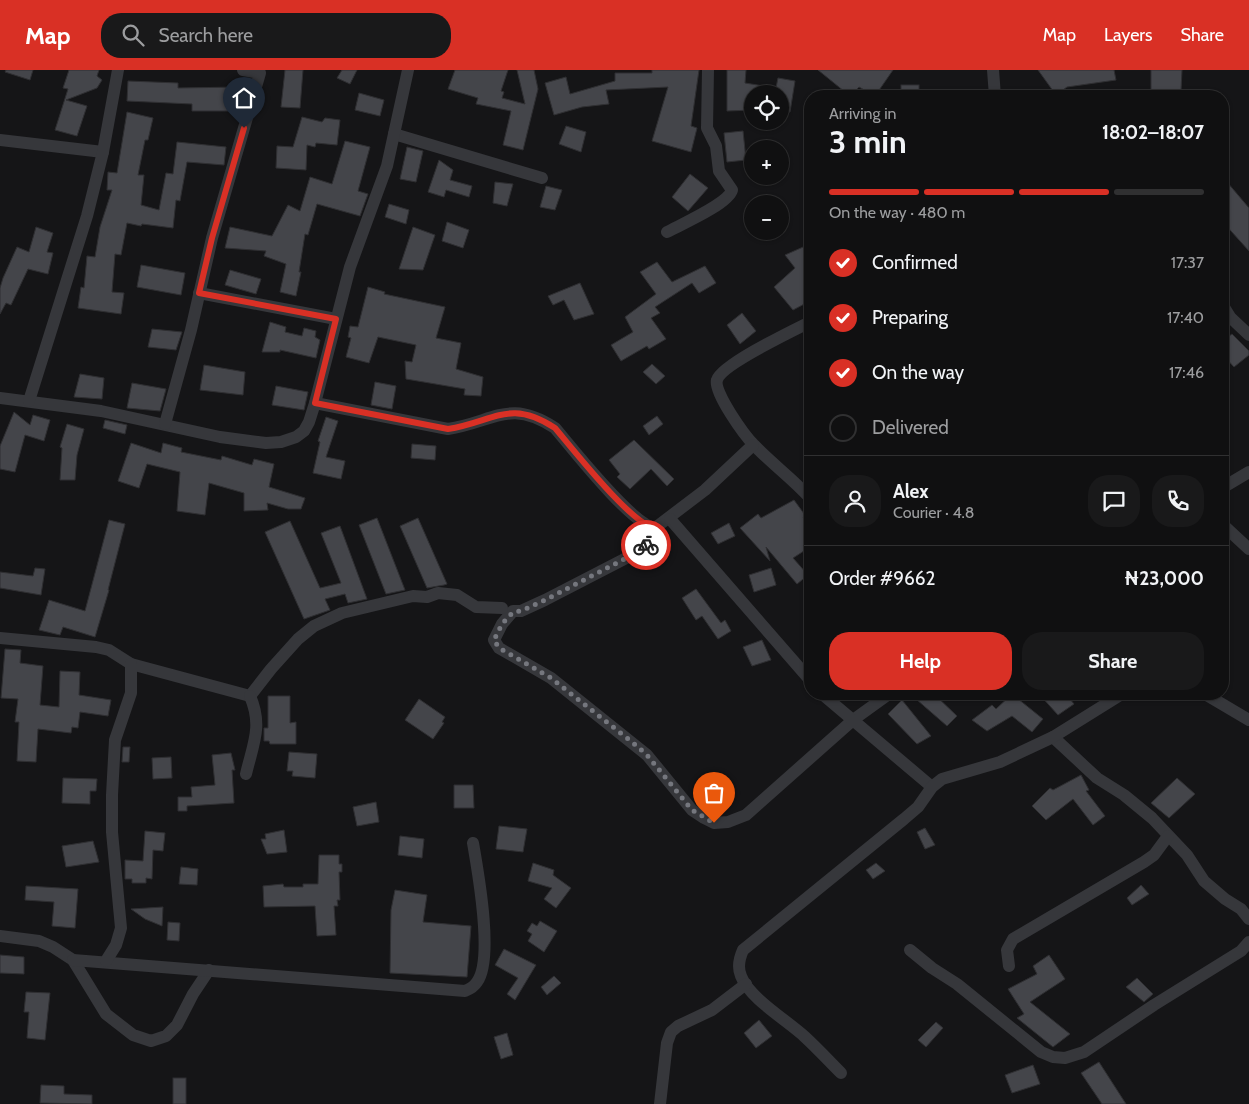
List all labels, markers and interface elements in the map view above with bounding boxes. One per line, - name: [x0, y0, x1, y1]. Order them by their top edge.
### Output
- search box: [101, 13, 451, 58]
- text: Map: [25, 21, 71, 50]
- icon: search: [119, 21, 147, 49]
- text: Search here: [159, 24, 253, 47]
- text: Map: [1043, 24, 1076, 46]
- text: Layers: [1104, 24, 1153, 46]
- text: Share: [1181, 24, 1224, 46]
- pin: [223, 77, 265, 128]
- icon: home: [230, 84, 258, 112]
- map controls: [744, 85, 789, 240]
- button: locate: [744, 85, 789, 130]
- text: Arriving in: [829, 104, 896, 123]
- text: 18:02–18:07: [1102, 121, 1204, 144]
- text: 3 min: [829, 122, 907, 161]
- button: +: [744, 140, 789, 185]
- button: −: [744, 195, 789, 240]
- text: On the way · 480 m: [829, 203, 965, 222]
- icon: check: [829, 249, 857, 277]
- text: Confirmed: [872, 251, 958, 274]
- text: 17:37: [1171, 253, 1204, 272]
- icon: check: [829, 304, 857, 332]
- text: Preparing: [872, 306, 948, 329]
- text: 17:40: [1167, 308, 1204, 327]
- icon: check: [829, 359, 857, 387]
- text: On the way: [872, 361, 964, 384]
- text: 17:46: [1169, 363, 1204, 382]
- text: Delivered: [872, 416, 949, 439]
- button: person: [829, 475, 881, 527]
- button: chat: [1088, 475, 1140, 527]
- button: phone: [1152, 475, 1204, 527]
- text: Alex: [893, 480, 929, 503]
- text: Courier · 4.8: [893, 503, 975, 522]
- courier: [621, 520, 671, 570]
- icon: bike: [632, 531, 660, 559]
- text: Order #9662: [829, 567, 936, 590]
- text: ₦23,000: [1124, 567, 1204, 590]
- button: Help: [829, 632, 1012, 690]
- button: Share: [1022, 632, 1204, 690]
- pin: [693, 772, 735, 823]
- icon: bag: [700, 779, 728, 807]

